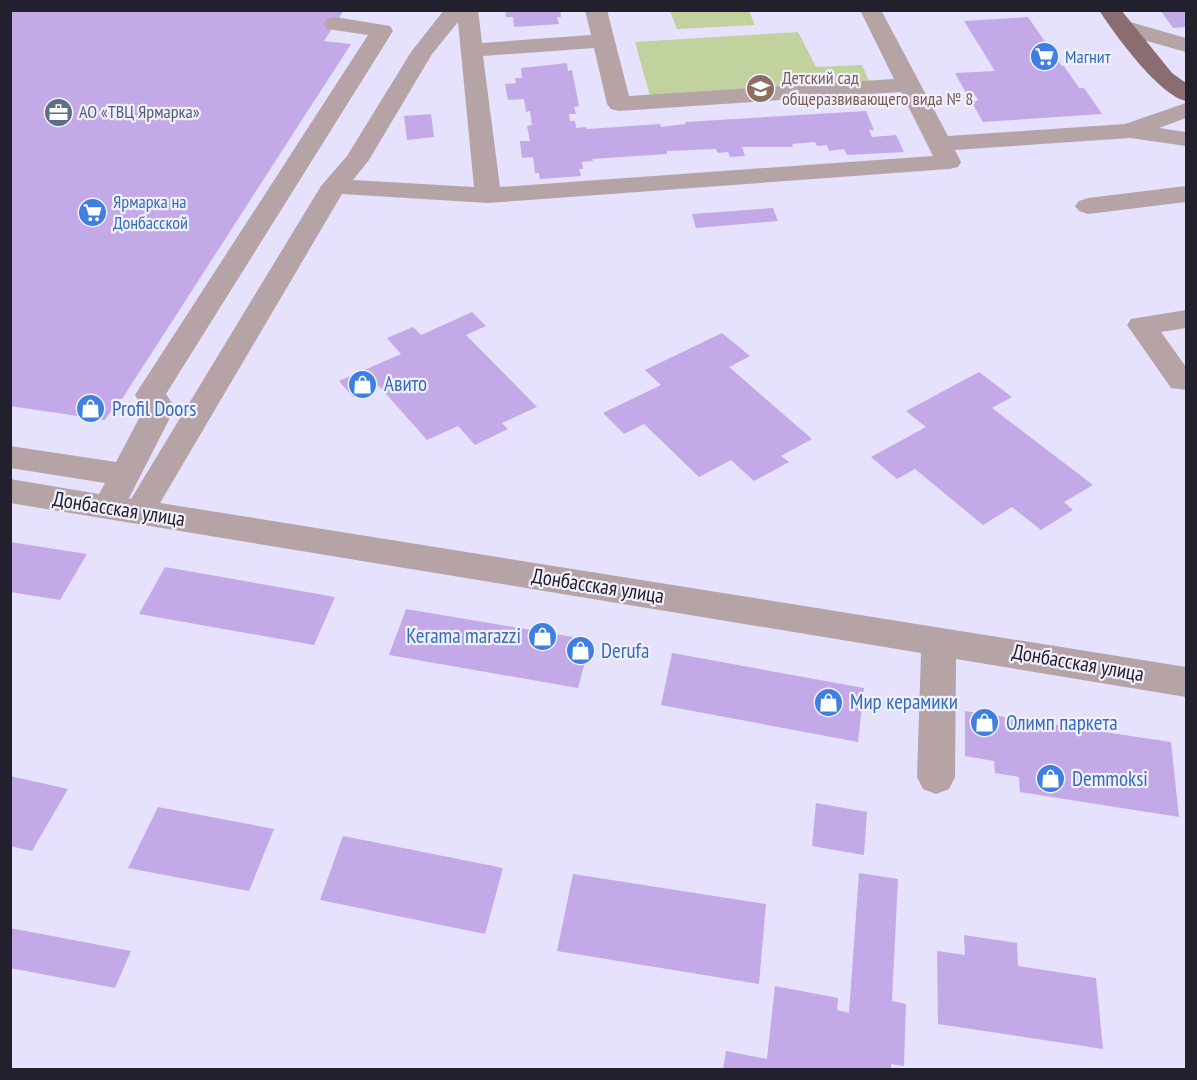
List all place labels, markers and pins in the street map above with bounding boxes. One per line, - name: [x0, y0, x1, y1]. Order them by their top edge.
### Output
- supermarket icon: Магнит: [1028, 41, 1060, 73]
- place label: Магнит: [1065, 45, 1111, 68]
- place label: Детский сад общеразвивающего вида № 8: [782, 66, 973, 110]
- school or university icon: Детский сад общеразвивающего вида № 8: [745, 72, 777, 104]
- office icon: АО «ТВЦ Ярмарка»: [42, 96, 74, 128]
- place label: АО «ТВЦ Ярмарка»: [79, 100, 200, 123]
- place label: Ярмарка на Донбасской: [113, 190, 188, 234]
- supermarket icon: Ярмарка на Донбасской: [76, 196, 108, 228]
- shop icon: Авито: [347, 368, 379, 400]
- place label: Авито: [384, 370, 427, 397]
- shop icon: Profil Doors: [75, 393, 107, 425]
- place label: Profil Doors: [112, 395, 196, 422]
- shop icon: Kerama marazzi: [526, 620, 558, 652]
- place label: Kerama marazzi: [406, 622, 521, 649]
- shop icon: Derufa: [564, 635, 596, 667]
- place label: Derufa: [601, 637, 649, 664]
- shop icon: Мир керамики: [813, 686, 845, 718]
- place label: Мир керамики: [850, 688, 958, 715]
- shop icon: Олимп паркета: [969, 707, 1001, 739]
- place label: Олимп паркета: [1006, 709, 1118, 736]
- shop icon: Demmoksi: [1035, 763, 1067, 795]
- place label: Demmoksi: [1072, 765, 1148, 792]

